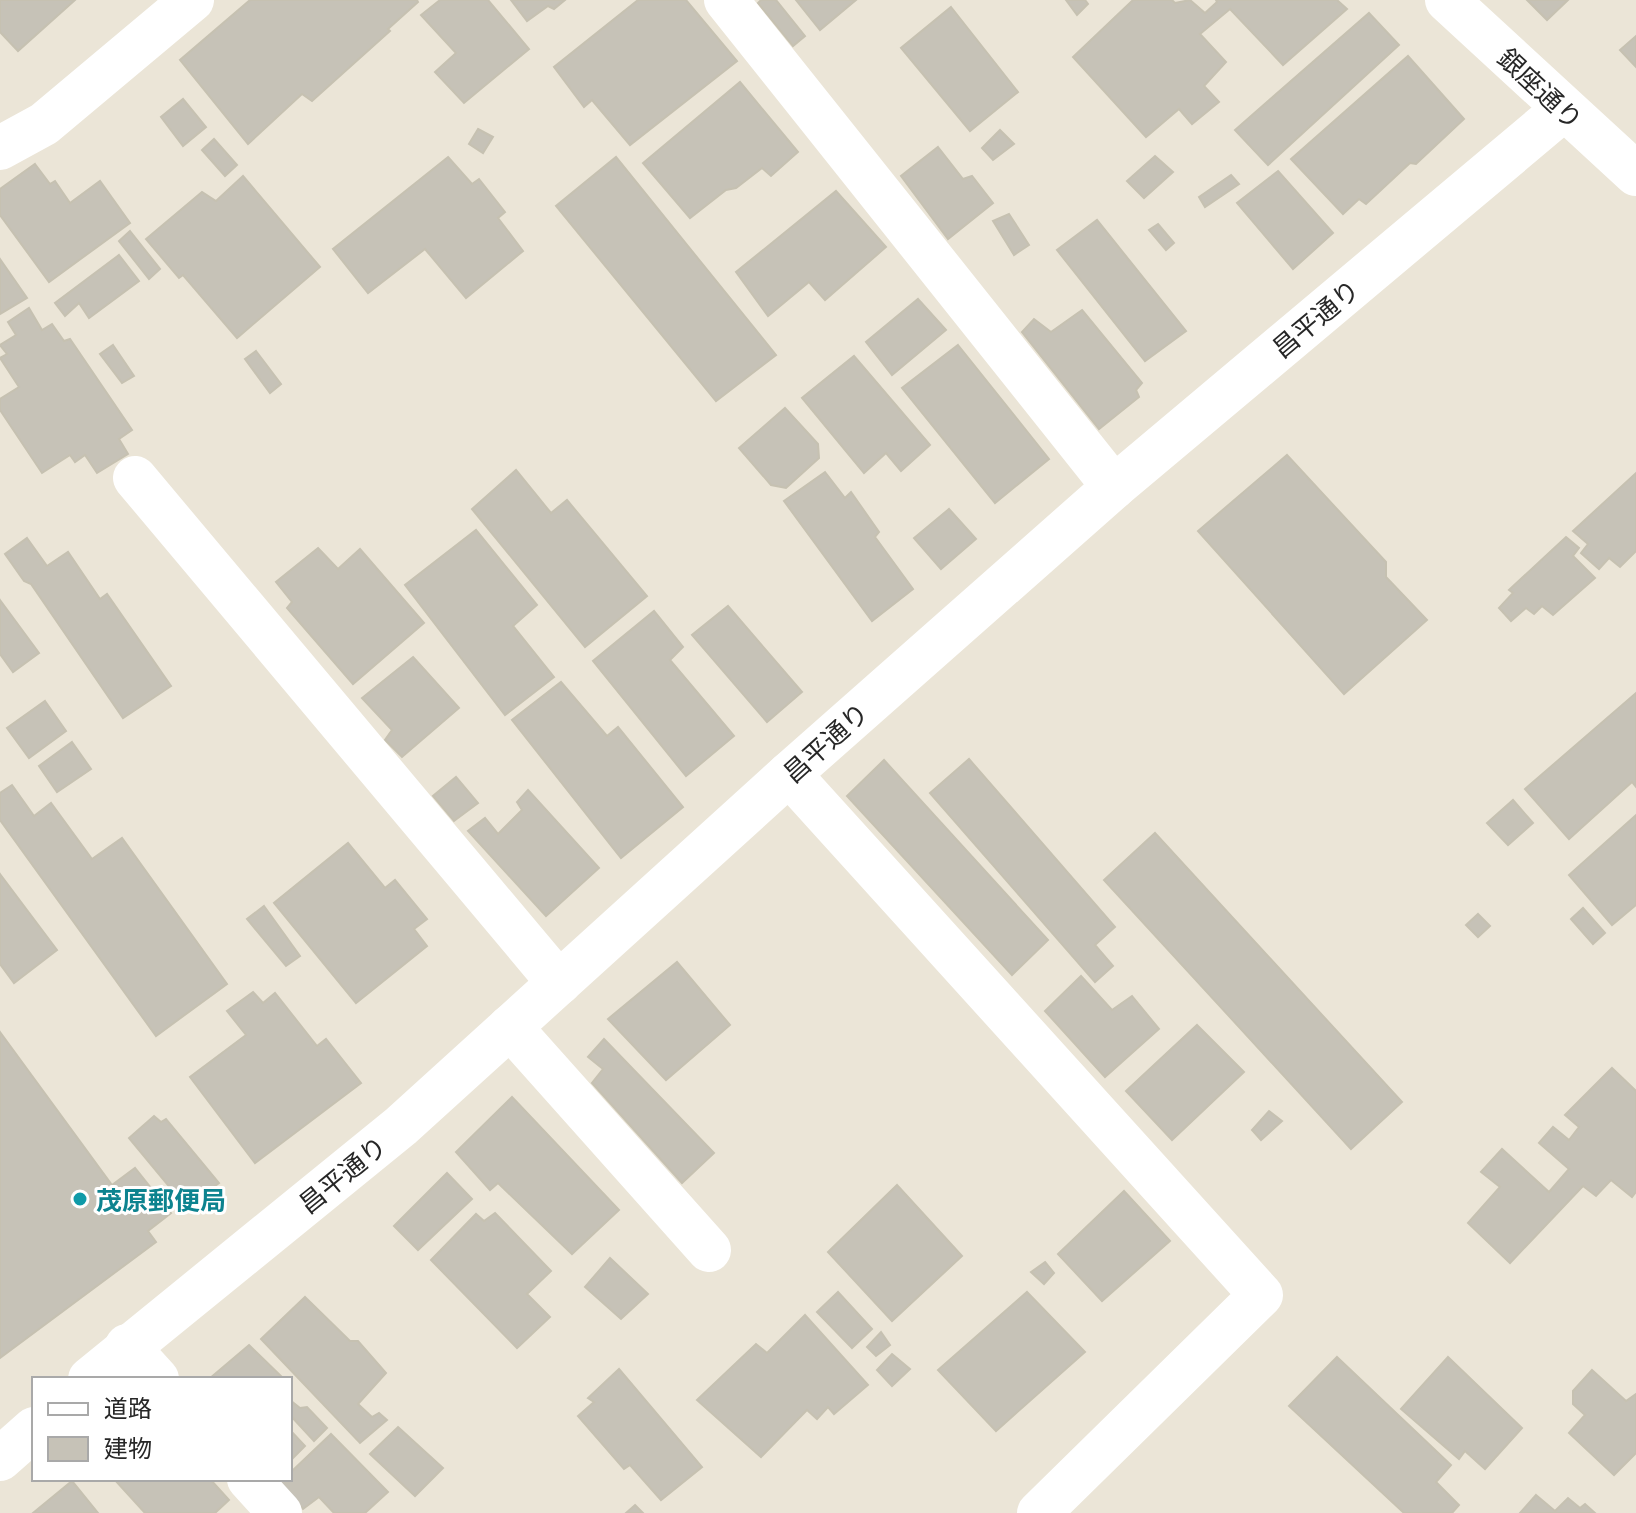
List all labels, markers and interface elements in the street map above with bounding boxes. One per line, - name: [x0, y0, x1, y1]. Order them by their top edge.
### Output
- street label: 銀座通り: [1492, 41, 1590, 135]
- street label: 昌平通り: [1265, 273, 1365, 363]
- street label: 昌平通り: [776, 696, 874, 788]
- street label: 昌平通り: [292, 1129, 392, 1219]
- place label: 茂原郵便局: [96, 1184, 226, 1215]
- marker: 茂原郵便局: [71, 1190, 89, 1208]
- legend: [32, 1377, 292, 1481]
- text: 道路: [104, 1393, 152, 1422]
- text: 建物: [104, 1433, 152, 1462]

